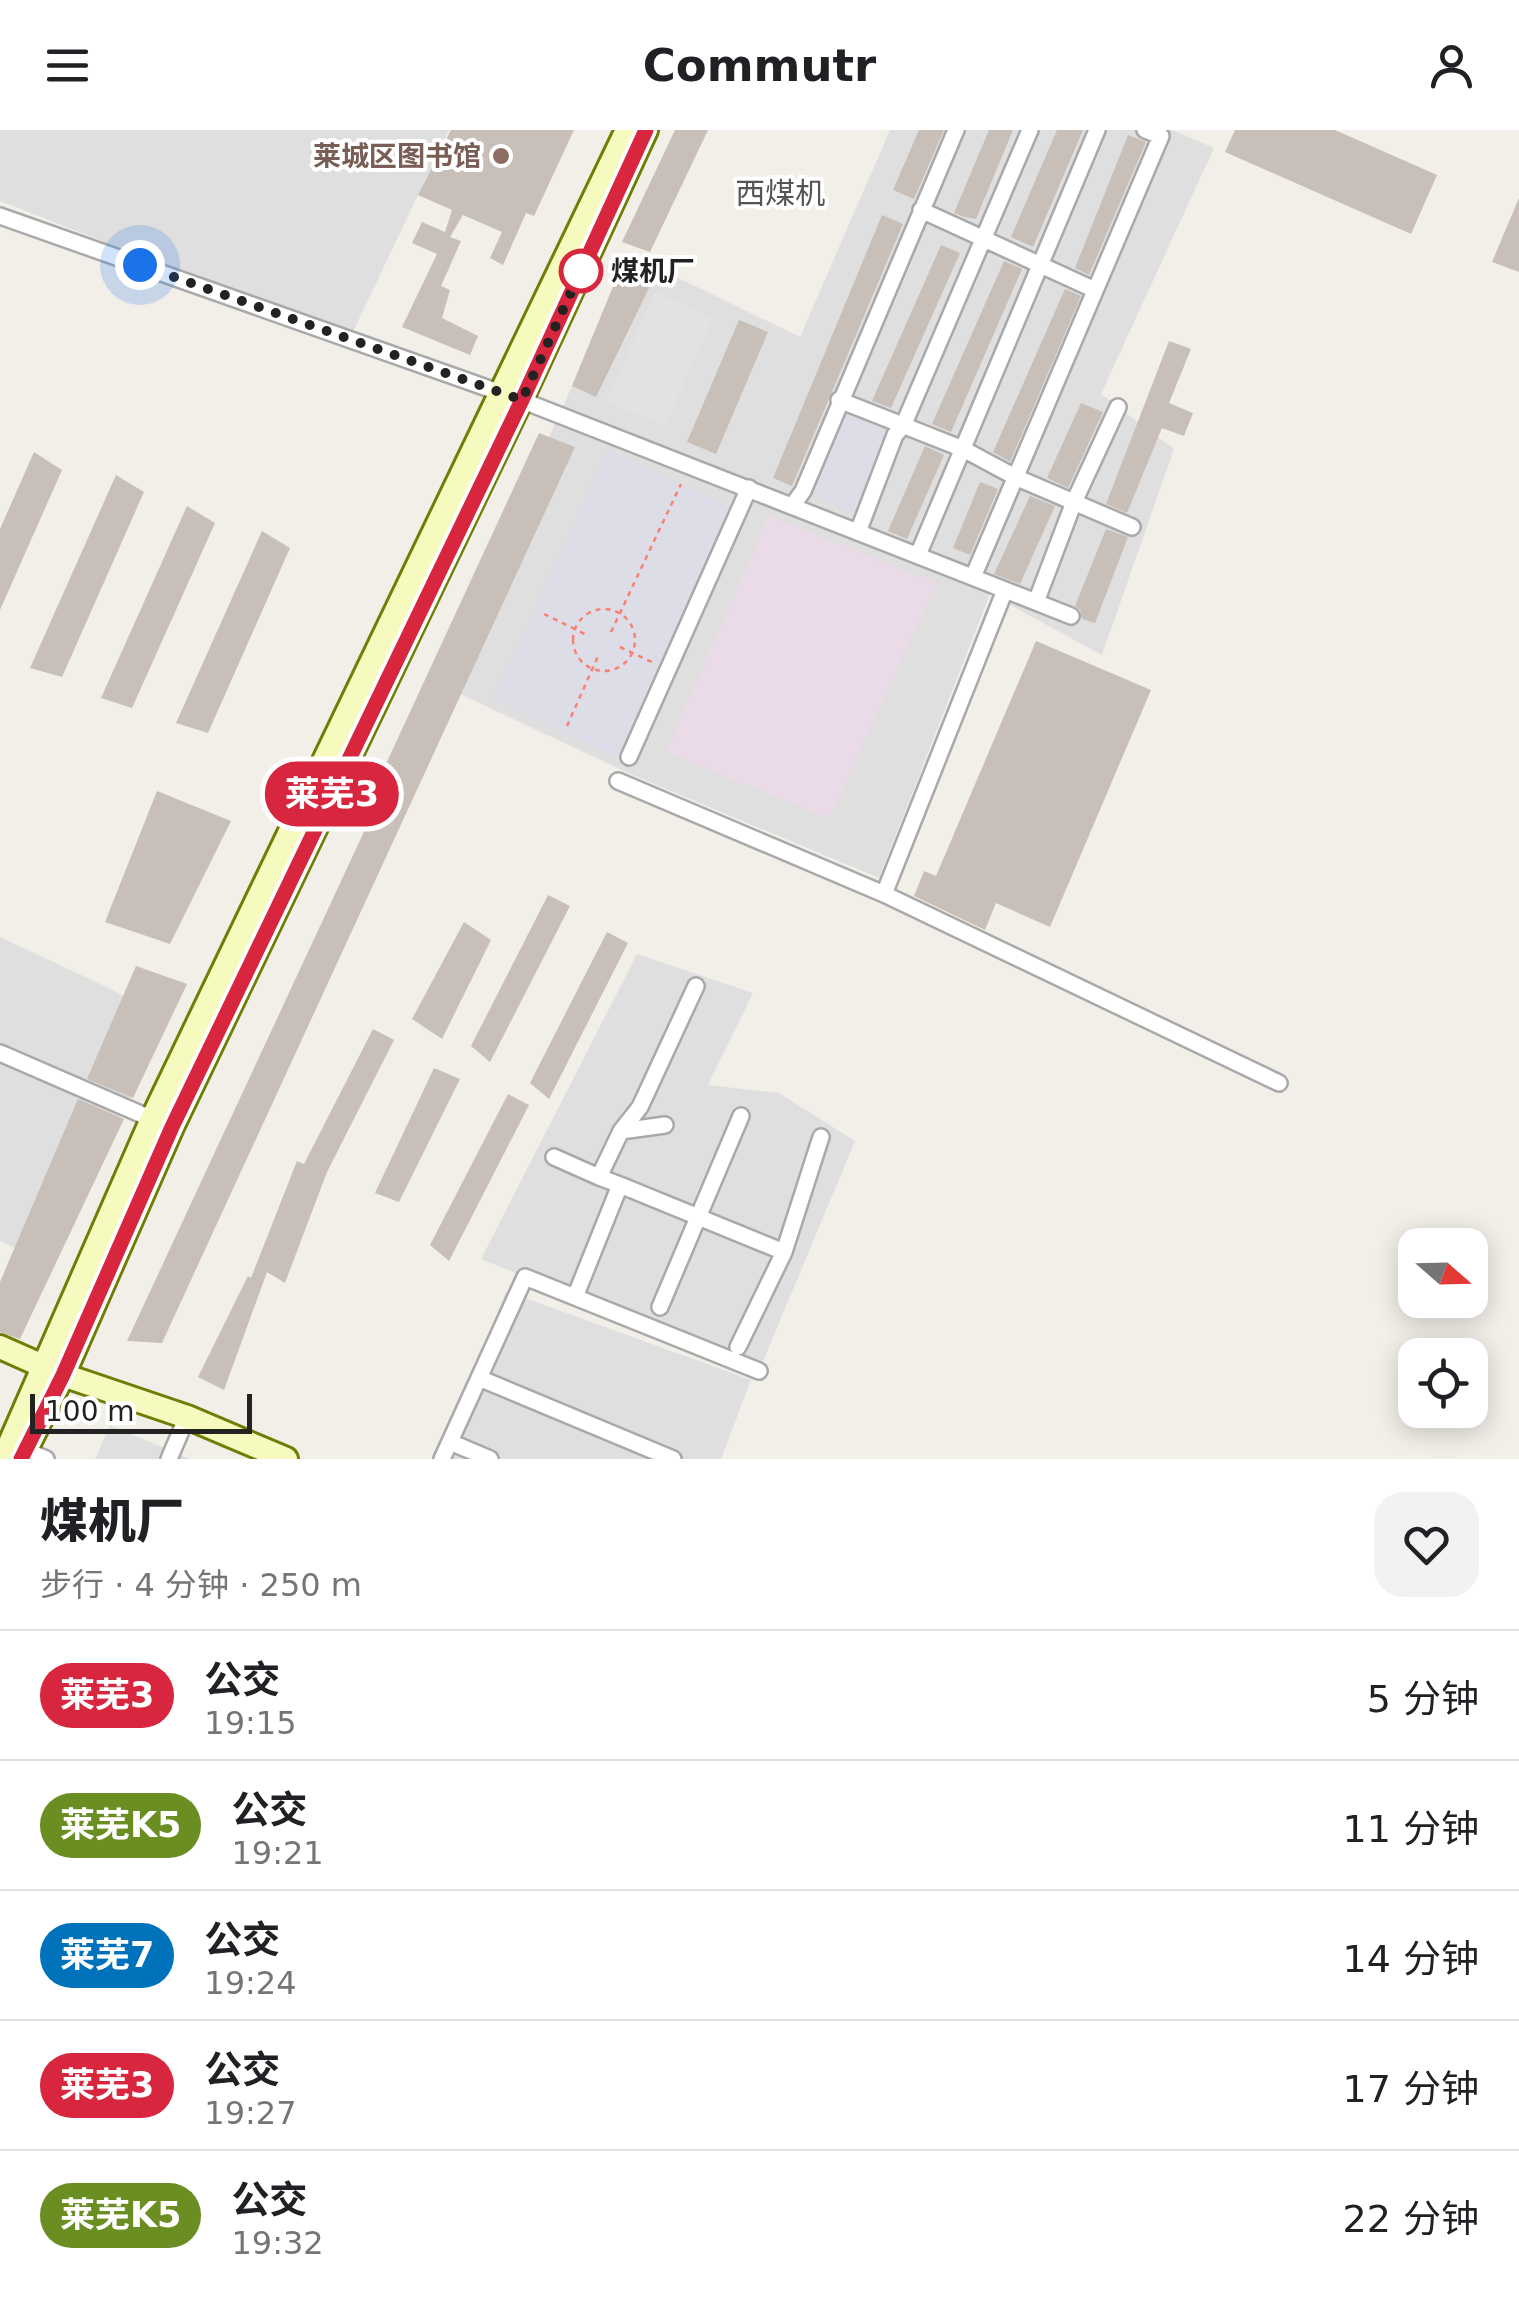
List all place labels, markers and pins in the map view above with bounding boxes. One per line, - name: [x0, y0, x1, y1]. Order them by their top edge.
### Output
- place label: 莱城区图书馆: [313, 140, 481, 173]
- marker: 莱城区图书馆: [490, 145, 512, 167]
- marker: 煤机厂: [560, 250, 602, 292]
- place label: 煤机厂: [611, 255, 695, 288]

